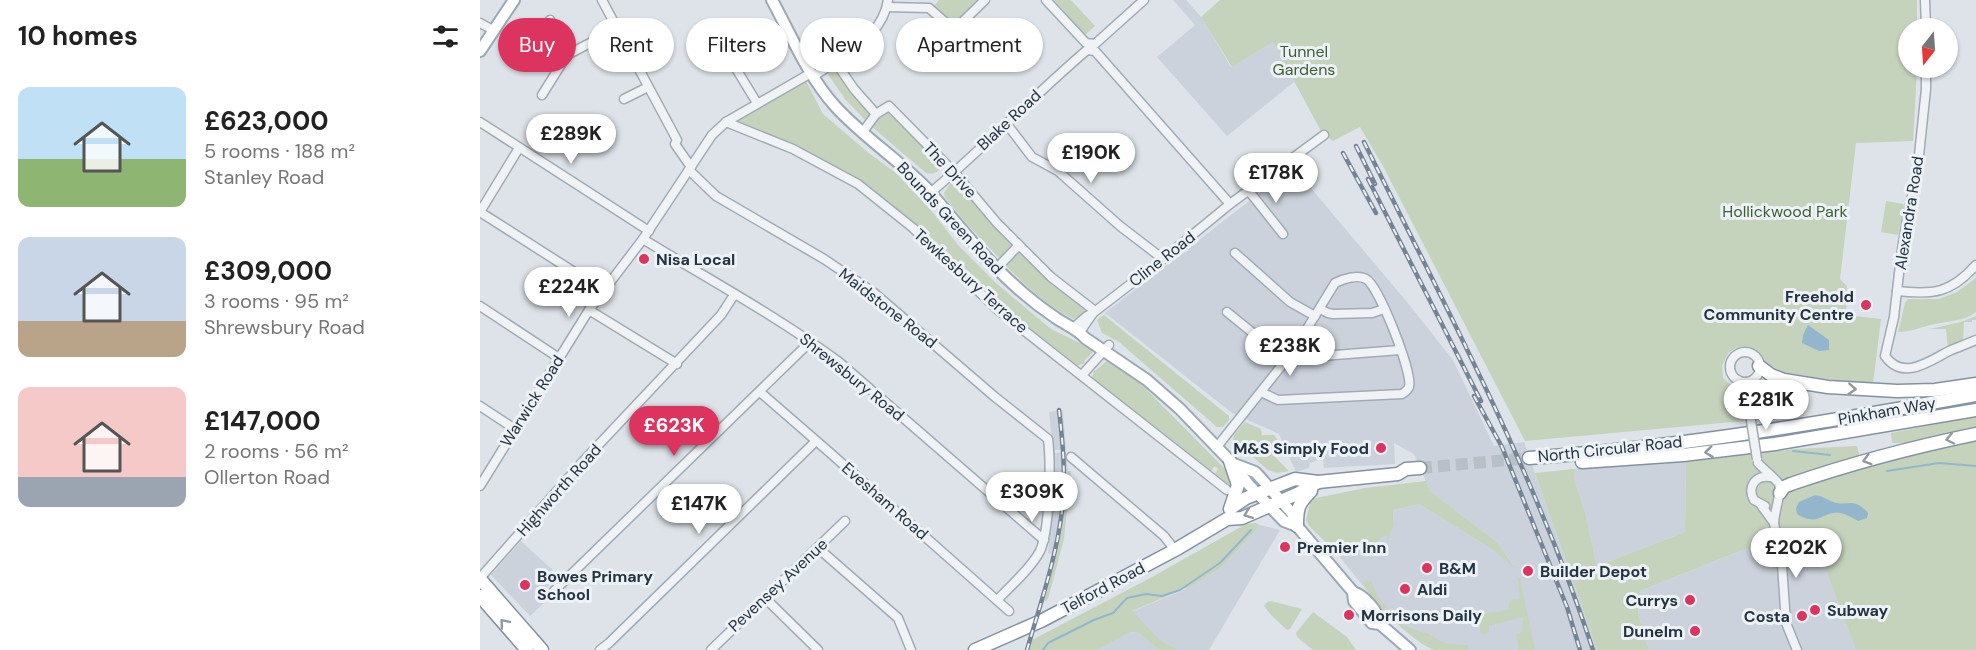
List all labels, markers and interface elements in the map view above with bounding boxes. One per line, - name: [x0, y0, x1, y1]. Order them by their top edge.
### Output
- chip: Buy: [498, 18, 576, 72]
- chip: Rent: [588, 18, 674, 72]
- chip: Filters: [686, 18, 788, 72]
- chip: New: [800, 18, 884, 72]
- chip: Apartment: [896, 18, 1043, 72]
- north arrow: [1898, 18, 1958, 78]
- map controls: [1898, 18, 1958, 78]
- text: 10 homes: [18, 19, 138, 53]
- icon: filters: [429, 20, 462, 53]
- park label: Tunnel Gardens: [1273, 41, 1335, 80]
- street label: Blake Road: [973, 85, 1045, 155]
- text: £623,000: [204, 104, 329, 138]
- icon: home: [66, 111, 138, 183]
- pin: £289K: [529, 114, 613, 165]
- text: £289K: [540, 120, 602, 146]
- pin: £190K: [1049, 133, 1133, 184]
- street label: The Drive: [919, 137, 981, 203]
- text: 5 rooms · 188 m²: [204, 138, 355, 164]
- text: £190K: [1061, 139, 1121, 165]
- pin: £178K: [1234, 153, 1318, 204]
- street label: Alexandra Road: [1890, 155, 1928, 271]
- street label: Bounds Green Road: [892, 157, 1008, 279]
- text: £178K: [1248, 159, 1304, 185]
- text: Stanley Road: [204, 164, 324, 190]
- park label: Hollickwood Park: [1722, 201, 1848, 222]
- street label: Tewkesbury Terrace: [909, 224, 1033, 338]
- street label: Cline Road: [1125, 227, 1199, 291]
- place label: Nisa Local: [656, 249, 735, 270]
- marker: Nisa Local: [637, 252, 651, 266]
- text: £309,000: [204, 254, 332, 288]
- icon: home: [66, 261, 138, 333]
- street label: Maidstone Road: [835, 263, 941, 353]
- pin: £224K: [527, 267, 611, 318]
- text: £224K: [538, 273, 600, 299]
- place label: Freehold Community Centre: [1704, 286, 1854, 325]
- text: 3 rooms · 95 m²: [204, 288, 349, 314]
- marker: Freehold Community Centre: [1859, 298, 1873, 312]
- text: Shrewsbury Road: [204, 314, 365, 340]
- pin: £238K: [1248, 326, 1332, 377]
- street label: Shrewsbury Road: [795, 328, 909, 426]
- text: £238K: [1259, 332, 1321, 358]
- street label: Warwick Road: [496, 351, 568, 451]
- pin: £281K: [1724, 380, 1808, 431]
- one-way arrow: [1847, 382, 1856, 395]
- text: £281K: [1738, 386, 1794, 412]
- street label: Pinkham Way: [1836, 392, 1938, 430]
- text: £147,000: [204, 404, 321, 438]
- pin: £623K: [632, 406, 716, 457]
- icon: home: [66, 411, 138, 483]
- text: £623K: [643, 412, 705, 438]
- street label: North Circular Road: [1537, 431, 1683, 467]
- one-way arrow: [1945, 432, 1955, 445]
- text: 2 rooms · 56 m²: [204, 438, 349, 464]
- place label: M&S Simply Food: [1233, 438, 1369, 459]
- street label: Highworth Road: [512, 439, 606, 541]
- marker: M&S Simply Food: [1374, 441, 1388, 455]
- one-way arrow: [1705, 445, 1714, 458]
- one-way arrow: [1862, 453, 1873, 465]
- street label: Evesham Road: [837, 458, 933, 544]
- text: Ollerton Road: [204, 464, 330, 490]
- pin: £309K: [990, 472, 1074, 523]
- text: £309K: [1000, 478, 1064, 504]
- pin: £147K: [657, 484, 741, 535]
- text: £147K: [671, 490, 727, 516]
- one-way arrow: [1244, 507, 1254, 520]
- pin: £202K: [1754, 528, 1838, 579]
- street label: Pevensey Avenue: [724, 534, 832, 636]
- text: £202K: [1765, 534, 1827, 560]
- place label: Premier Inn: [1297, 537, 1386, 558]
- marker: Premier Inn: [1278, 540, 1292, 554]
- street label: Telford Road: [1057, 557, 1149, 619]
- place label: B&M: [1439, 558, 1476, 579]
- marker: B&M: [1420, 561, 1434, 575]
- place label: Builder Depot: [1540, 561, 1647, 582]
- marker: Builder Depot: [1521, 564, 1535, 578]
- place label: Bowes Primary School: [537, 566, 653, 605]
- marker: Bowes Primary School: [518, 578, 532, 592]
- place label: Aldi: [1417, 579, 1447, 600]
- marker: Aldi: [1398, 582, 1412, 596]
- place label: Currys: [1625, 590, 1678, 611]
- marker: Currys: [1683, 593, 1697, 607]
- place label: Subway: [1827, 600, 1889, 621]
- marker: Subway: [1808, 603, 1822, 617]
- place label: Morrisons Daily: [1361, 605, 1482, 626]
- place label: Costa: [1744, 606, 1790, 627]
- marker: Morrisons Daily: [1342, 608, 1356, 622]
- marker: Costa: [1795, 609, 1809, 623]
- one-way arrow: [500, 619, 511, 630]
- place label: Dunelm: [1623, 621, 1683, 642]
- marker: Dunelm: [1688, 624, 1702, 638]

